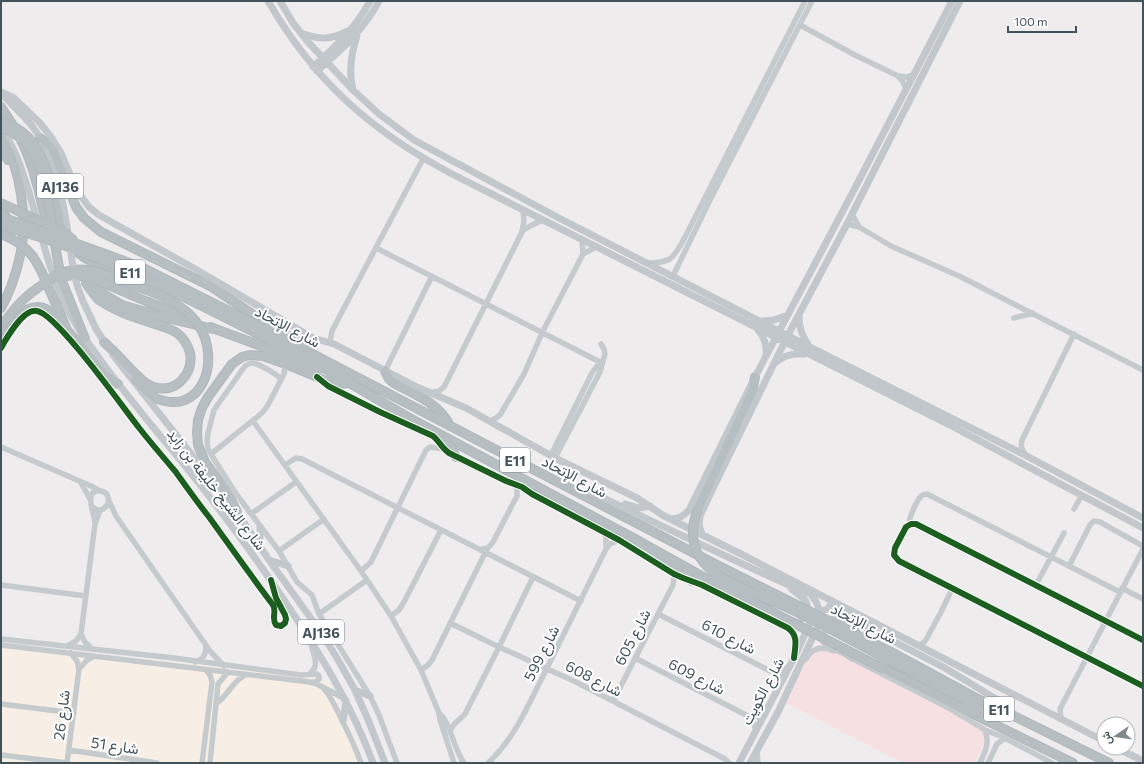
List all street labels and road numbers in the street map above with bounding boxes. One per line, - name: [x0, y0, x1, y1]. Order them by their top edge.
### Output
- road number: AJ136: [37, 174, 83, 198]
- road number: E11: [115, 260, 145, 284]
- street label: شارع الإتحاد: [251, 301, 324, 353]
- street label: شارع الشيخ خليفة بن زايد: [161, 424, 270, 555]
- road number: E11: [500, 448, 530, 472]
- street label: شارع الإتحاد: [538, 451, 611, 503]
- street label: شارع الإتحاد: [827, 599, 900, 650]
- street label: شارع 605: [610, 606, 657, 669]
- street label: شارع 610: [698, 615, 759, 660]
- road number: AJ136: [298, 620, 344, 644]
- street label: شارع 599: [519, 622, 565, 685]
- street label: شارع 609: [664, 654, 728, 701]
- street label: شارع الكويت: [737, 654, 790, 729]
- street label: شارع 608: [561, 656, 625, 703]
- street label: شارع 26: [49, 689, 76, 741]
- road number: E11: [984, 697, 1014, 721]
- street label: شارع 51: [90, 733, 140, 760]

